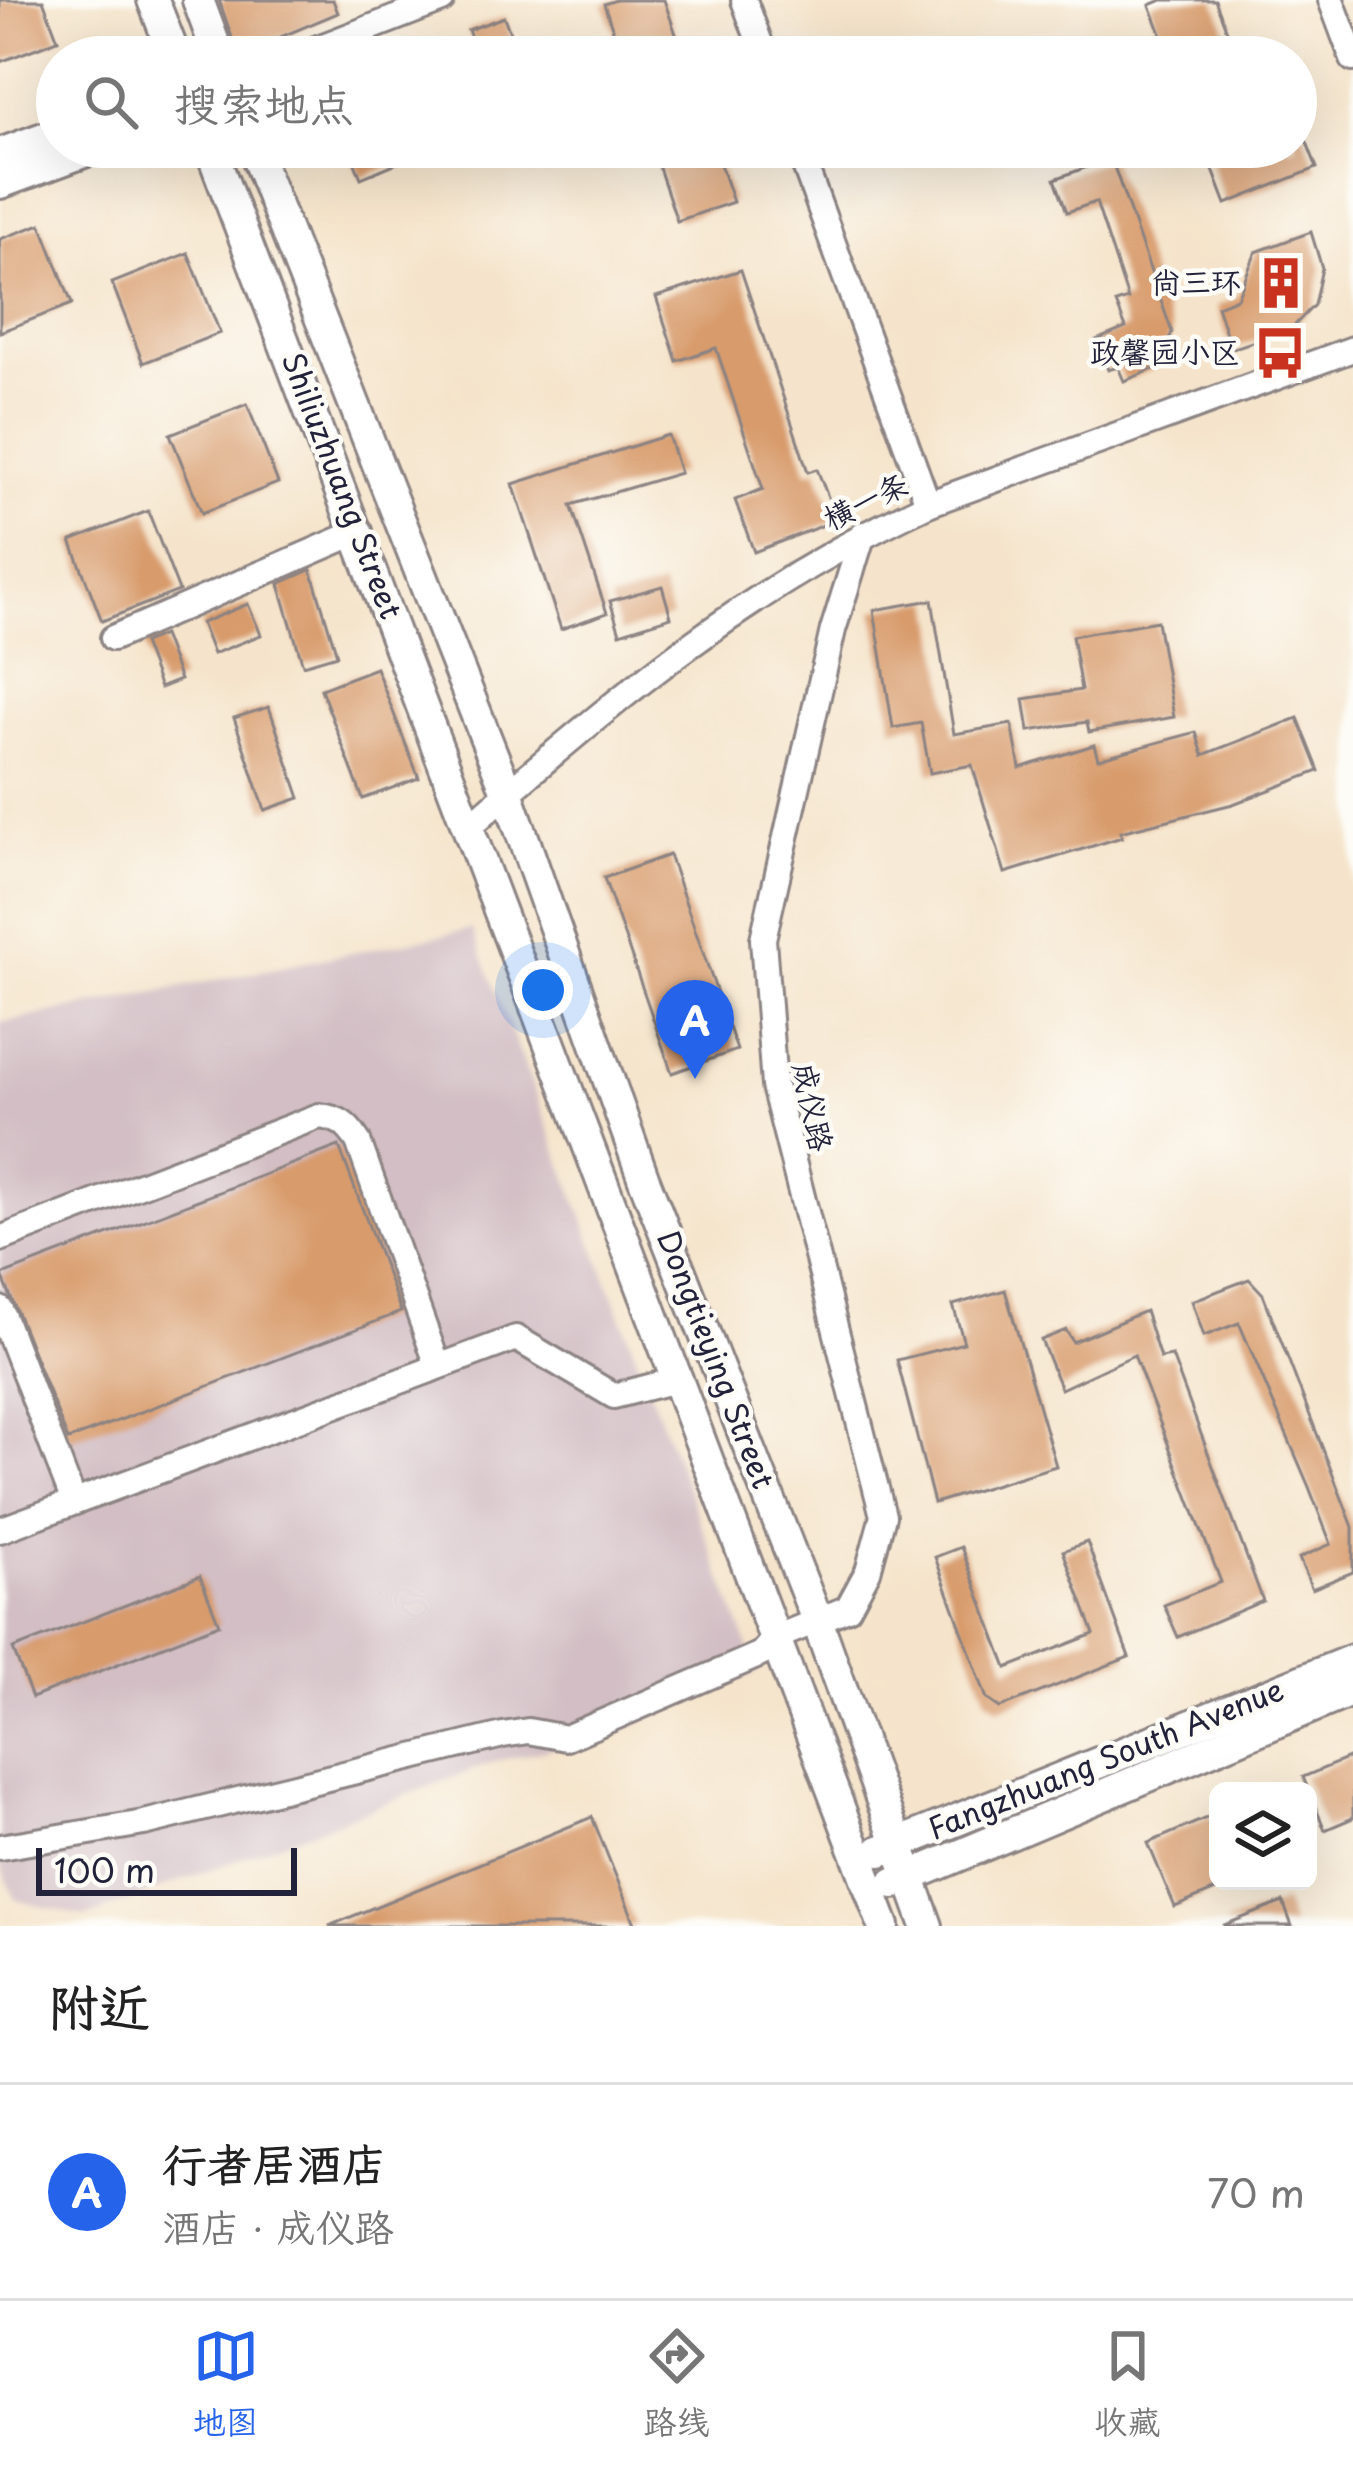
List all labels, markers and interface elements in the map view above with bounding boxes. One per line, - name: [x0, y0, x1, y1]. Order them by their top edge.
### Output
- search box: [36, 36, 1317, 168]
- text: 搜索地点: [174, 68, 354, 136]
- icon: search: [78, 69, 144, 135]
- building icon: 尚三环: [1252, 254, 1310, 312]
- place label: 尚三环: [1151, 258, 1241, 303]
- bus stop icon: 政馨园小区: [1251, 324, 1309, 382]
- place label: 政馨园小区: [1090, 328, 1240, 373]
- street label: Shiliuzhuang Street: [272, 345, 415, 625]
- street label: 横一条: [815, 460, 915, 540]
- your location: [513, 960, 573, 1020]
- pin: A: [656, 980, 734, 1079]
- street label: 成仪路: [783, 1058, 846, 1155]
- street label: Dongtieying Street: [647, 1223, 787, 1495]
- street label: Fangzhuang South Avenue: [921, 1666, 1290, 1850]
- map controls: [1209, 1782, 1317, 1890]
- button: layers: [1209, 1782, 1317, 1890]
- scale bar: [36, 1842, 297, 1895]
- text: 100 m: [54, 1844, 155, 1894]
- text: 附近: [48, 1966, 150, 2043]
- text: 行者居酒店: [162, 2128, 387, 2196]
- text: A: [72, 2162, 102, 2221]
- text: 70 m: [1207, 2162, 1305, 2221]
- text: 酒店 · 成仪路: [162, 2196, 394, 2255]
- tab: 地图: [193, 2323, 259, 2445]
- tab: 路线: [644, 2323, 710, 2445]
- tab: 收藏: [1095, 2323, 1161, 2445]

